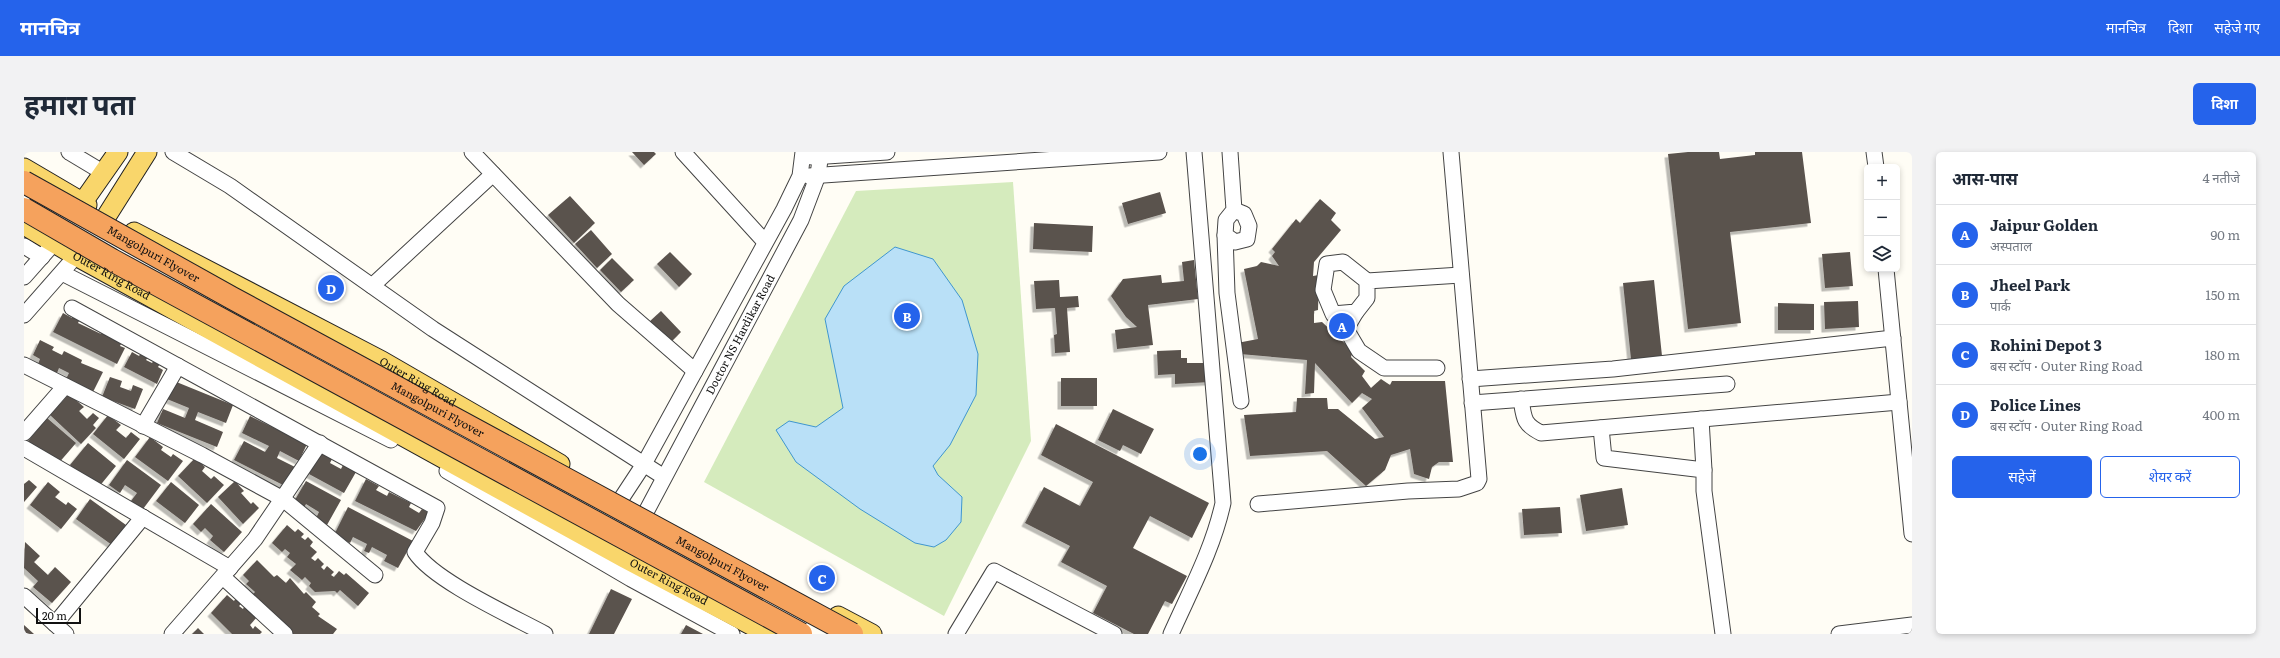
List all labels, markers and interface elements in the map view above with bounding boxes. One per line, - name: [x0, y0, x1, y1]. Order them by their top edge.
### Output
- text: मानचित्र: [20, 13, 80, 41]
- text: मानचित्र: [2106, 17, 2146, 37]
- text: दिशा: [2168, 17, 2192, 37]
- text: सहेजे गए: [2214, 17, 2260, 37]
- text: हमारा पता: [24, 82, 135, 124]
- button: दिशा: [2193, 83, 2256, 125]
- map controls: [1864, 164, 1900, 272]
- button: +: [1864, 164, 1900, 200]
- text: आस-पास: [1952, 165, 2018, 190]
- text: 4 नतीजे: [2203, 168, 2240, 187]
- button: −: [1864, 200, 1900, 236]
- text: Jaipur Golden: [1990, 213, 2098, 236]
- street label: Mangolpuri Flyover: [104, 221, 204, 286]
- text: A: [1960, 225, 1970, 244]
- text: 90 m: [2210, 225, 2240, 244]
- button: layers: [1864, 236, 1900, 272]
- text: अस्पताल: [1990, 236, 2032, 255]
- street label: Outer Ring Road: [70, 247, 154, 303]
- street label: Doctor NS Hardikar Road: [701, 271, 778, 397]
- pin: D: [318, 273, 344, 303]
- text: Jheel Park: [1990, 273, 2070, 296]
- text: B: [1961, 285, 1969, 304]
- text: 150 m: [2205, 285, 2240, 304]
- text: पार्क: [1990, 296, 2011, 315]
- pin: B: [894, 301, 920, 331]
- pin: A: [1329, 311, 1355, 341]
- text: Rohini Depot 3: [1990, 333, 2102, 356]
- text: C: [1960, 345, 1970, 364]
- text: 180 m: [2205, 345, 2240, 364]
- street label: Outer Ring Road: [377, 352, 460, 410]
- text: बस स्टॉप · Outer Ring Road: [1990, 356, 2143, 375]
- street label: Mangolpuri Flyover: [389, 377, 488, 441]
- text: Police Lines: [1990, 393, 2081, 416]
- text: D: [1960, 405, 1970, 424]
- text: 400 m: [2203, 405, 2240, 424]
- text: बस स्टॉप · Outer Ring Road: [1990, 416, 2143, 435]
- your location: [1190, 444, 1210, 464]
- button: सहेजें: [1952, 456, 2092, 498]
- button: शेयर करें: [2100, 456, 2240, 498]
- street label: Mangolpuri Flyover: [673, 531, 773, 595]
- street label: Outer Ring Road: [627, 554, 712, 608]
- pin: C: [809, 563, 835, 593]
- scale bar: [36, 606, 81, 625]
- text: 20 m: [42, 607, 67, 623]

